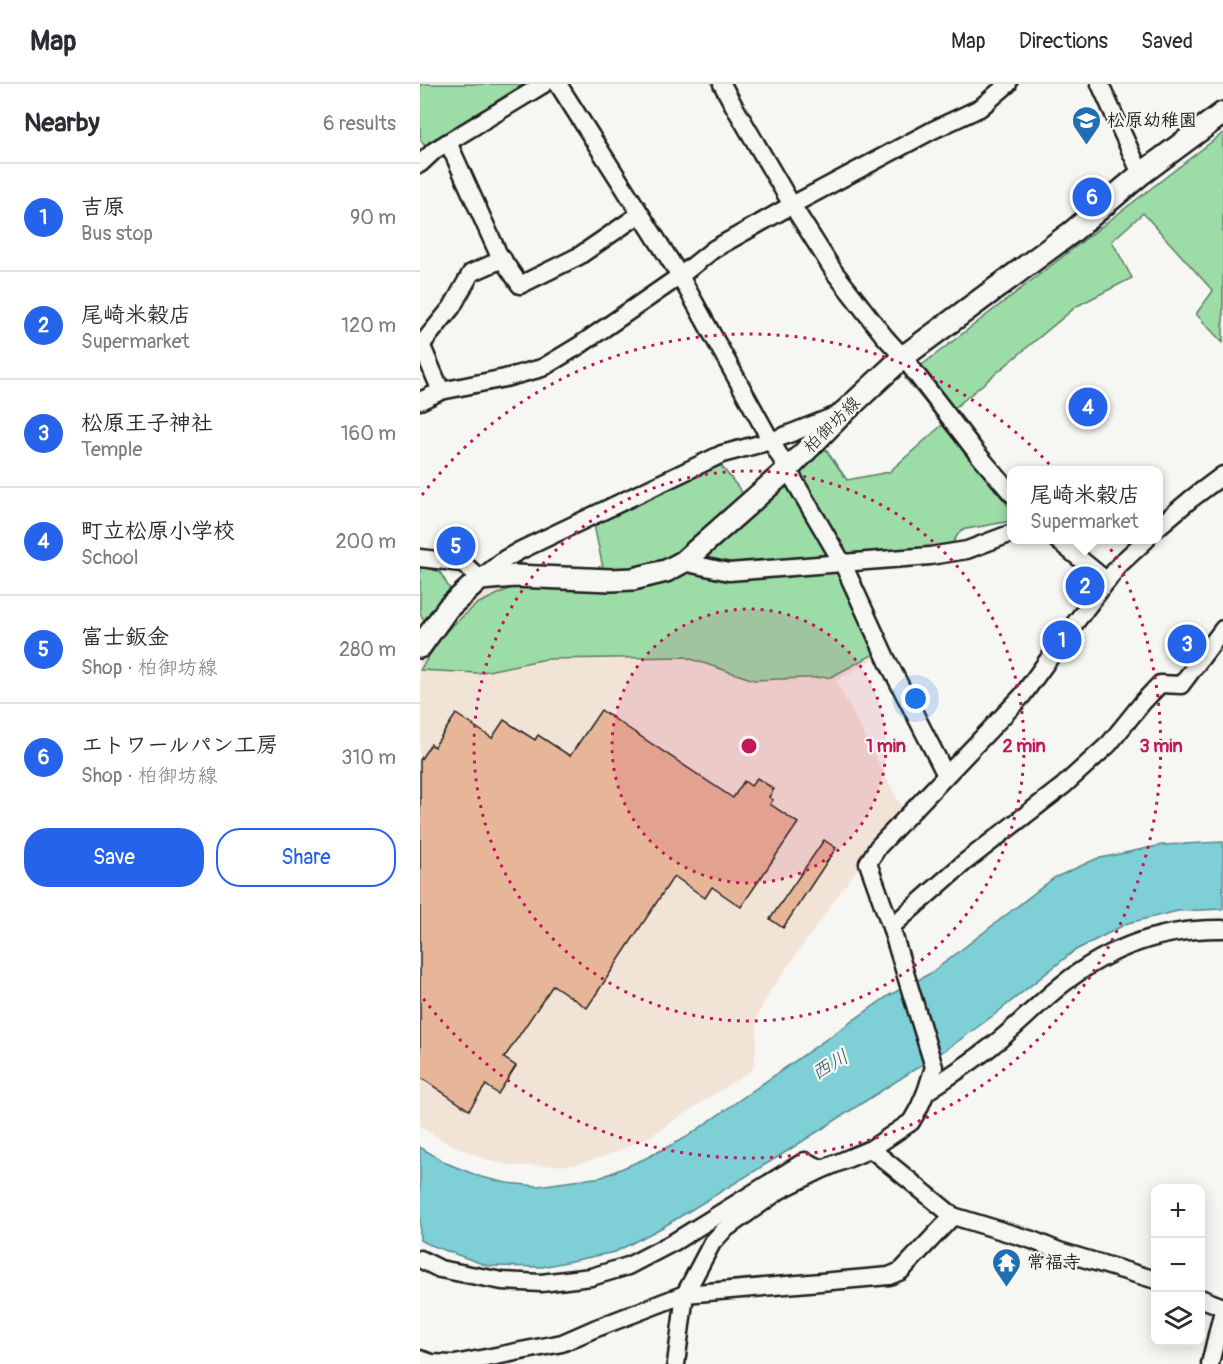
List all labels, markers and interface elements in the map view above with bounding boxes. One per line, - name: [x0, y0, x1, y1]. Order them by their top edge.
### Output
- text: Map: [30, 24, 76, 59]
- text: Map: [951, 28, 986, 55]
- text: Directions: [1019, 28, 1108, 55]
- text: Saved: [1141, 28, 1193, 55]
- school or university icon: 松原幼稚園: [1070, 104, 1102, 146]
- text: Nearby: [24, 107, 100, 139]
- place label: 松原幼稚園: [1107, 109, 1197, 132]
- text: 6 results: [323, 111, 396, 136]
- pin: 6: [1072, 174, 1112, 220]
- text: 吉原: [81, 193, 125, 221]
- text: 1: [40, 205, 47, 230]
- text: 90 m: [350, 205, 396, 230]
- text: Bus stop: [81, 221, 153, 246]
- text: 尾崎米穀店: [81, 301, 191, 329]
- text: 2: [38, 313, 49, 338]
- text: 120 m: [341, 313, 396, 338]
- text: Supermarket: [81, 329, 190, 354]
- pin: 4: [1068, 384, 1108, 430]
- street label: 柏御坊線: [798, 391, 866, 459]
- text: 松原王子神社: [81, 409, 213, 437]
- text: 3: [38, 421, 49, 446]
- text: 160 m: [341, 421, 396, 446]
- text: Temple: [81, 437, 142, 462]
- popup: [1007, 466, 1163, 544]
- text: 尾崎米穀店: [1030, 481, 1140, 509]
- text: Supermarket: [1030, 509, 1139, 534]
- text: 町立松原小学校: [81, 517, 235, 545]
- pin: 5: [436, 524, 476, 568]
- text: 4: [38, 529, 49, 554]
- text: 200 m: [335, 529, 396, 554]
- text: School: [81, 545, 138, 570]
- pin: 2: [1066, 564, 1104, 608]
- pin: 1: [1042, 618, 1082, 662]
- pin: 3: [1168, 622, 1206, 666]
- text: 富士鈑金: [81, 623, 169, 651]
- text: 5: [38, 637, 49, 662]
- text: 280 m: [339, 637, 396, 662]
- text: Shop · 柏御坊線: [81, 655, 218, 680]
- your location: [901, 684, 930, 713]
- text: エトワールパン工房: [81, 731, 278, 759]
- text: 1 min: [866, 735, 906, 758]
- text: 2 min: [1002, 735, 1046, 758]
- text: 3 min: [1139, 735, 1183, 758]
- centre of rings: [739, 736, 759, 756]
- text: 6: [38, 745, 49, 770]
- text: 310 m: [341, 745, 396, 770]
- text: Shop · 柏御坊線: [81, 763, 218, 788]
- button: Save: [24, 828, 204, 887]
- button: Share: [216, 828, 396, 887]
- water label: 西川: [806, 1044, 854, 1086]
- map controls: [1151, 1184, 1205, 1346]
- button: +: [1151, 1184, 1205, 1238]
- button: −: [1151, 1238, 1205, 1292]
- temple icon: 常福寺: [990, 1246, 1022, 1288]
- place label: 常福寺: [1027, 1251, 1081, 1274]
- button: layers: [1151, 1292, 1205, 1346]

